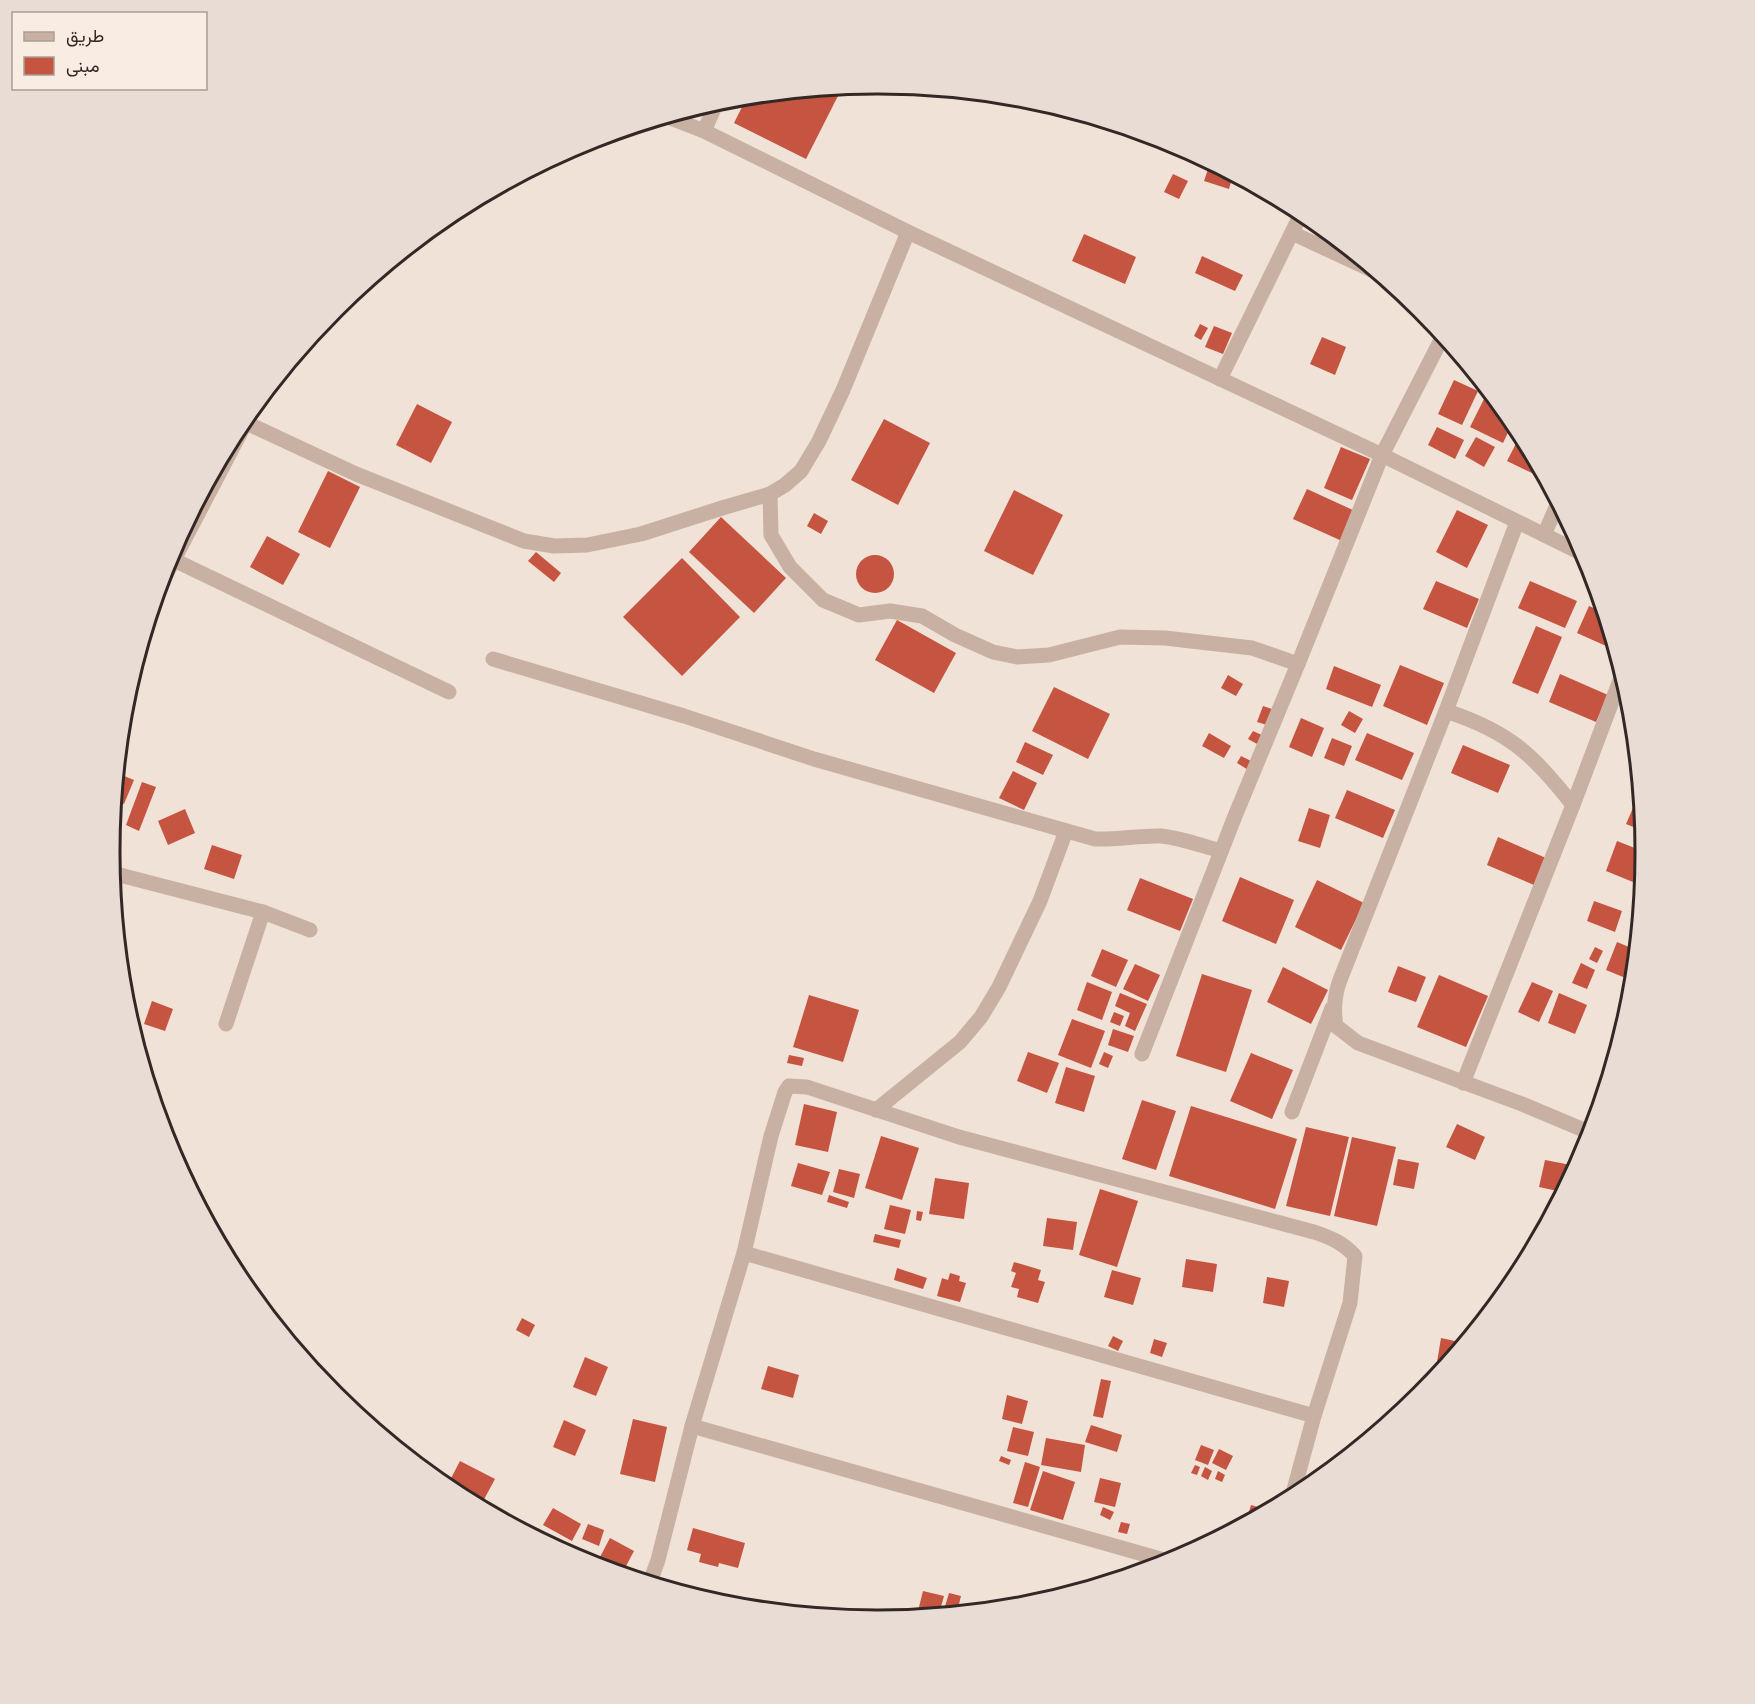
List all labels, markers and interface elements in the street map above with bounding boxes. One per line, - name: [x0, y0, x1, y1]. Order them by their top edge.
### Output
- legend: [12, 12, 207, 90]
- text: طريق: [66, 24, 104, 48]
- text: مبنى: [66, 54, 100, 78]

